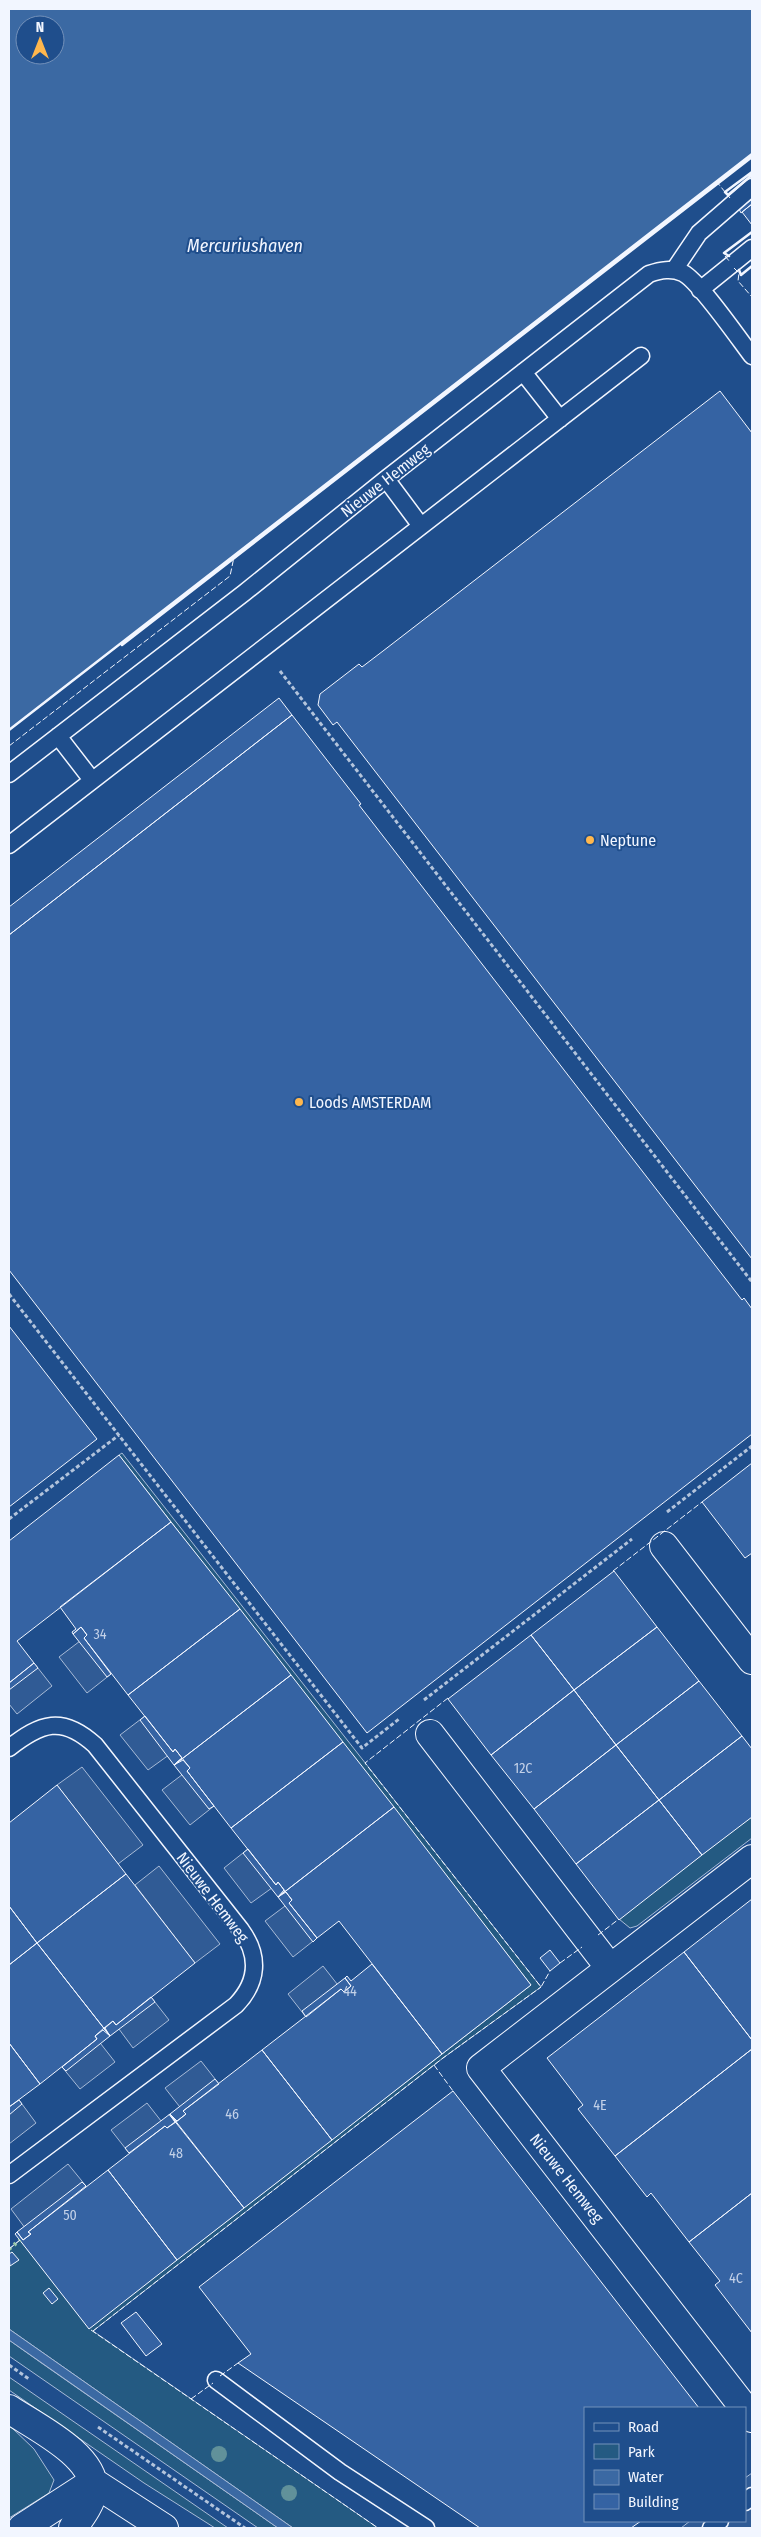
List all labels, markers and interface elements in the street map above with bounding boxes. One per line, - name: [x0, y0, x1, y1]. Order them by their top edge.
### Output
- north arrow: [15, 15, 65, 65]
- text: N: [36, 19, 44, 36]
- water label: Mercuriushaven: [187, 235, 303, 257]
- street label: Nieuwe Hemweg: [337, 439, 434, 521]
- place label: Neptune: [600, 831, 656, 850]
- marker: Neptune: [584, 834, 596, 846]
- place label: Loods AMSTERDAM: [309, 1093, 431, 1112]
- marker: Loods AMSTERDAM: [293, 1096, 305, 1108]
- house number: 34: [93, 1626, 107, 1643]
- house number: 12C: [514, 1760, 532, 1777]
- street label: Nieuwe Hemweg: [173, 1848, 253, 1947]
- house number: 44: [343, 1983, 357, 2000]
- house number: 4E: [593, 2097, 607, 2114]
- house number: 46: [225, 2106, 239, 2123]
- street label: Nieuwe Hemweg: [526, 2130, 608, 2227]
- house number: 48: [169, 2145, 183, 2162]
- house number: 50: [63, 2207, 77, 2224]
- house number: 4C: [729, 2270, 743, 2287]
- legend: [584, 2407, 746, 2522]
- text: Road: [628, 2418, 659, 2436]
- text: Park: [628, 2443, 655, 2461]
- text: Water: [628, 2468, 664, 2486]
- text: Building: [628, 2493, 679, 2511]

